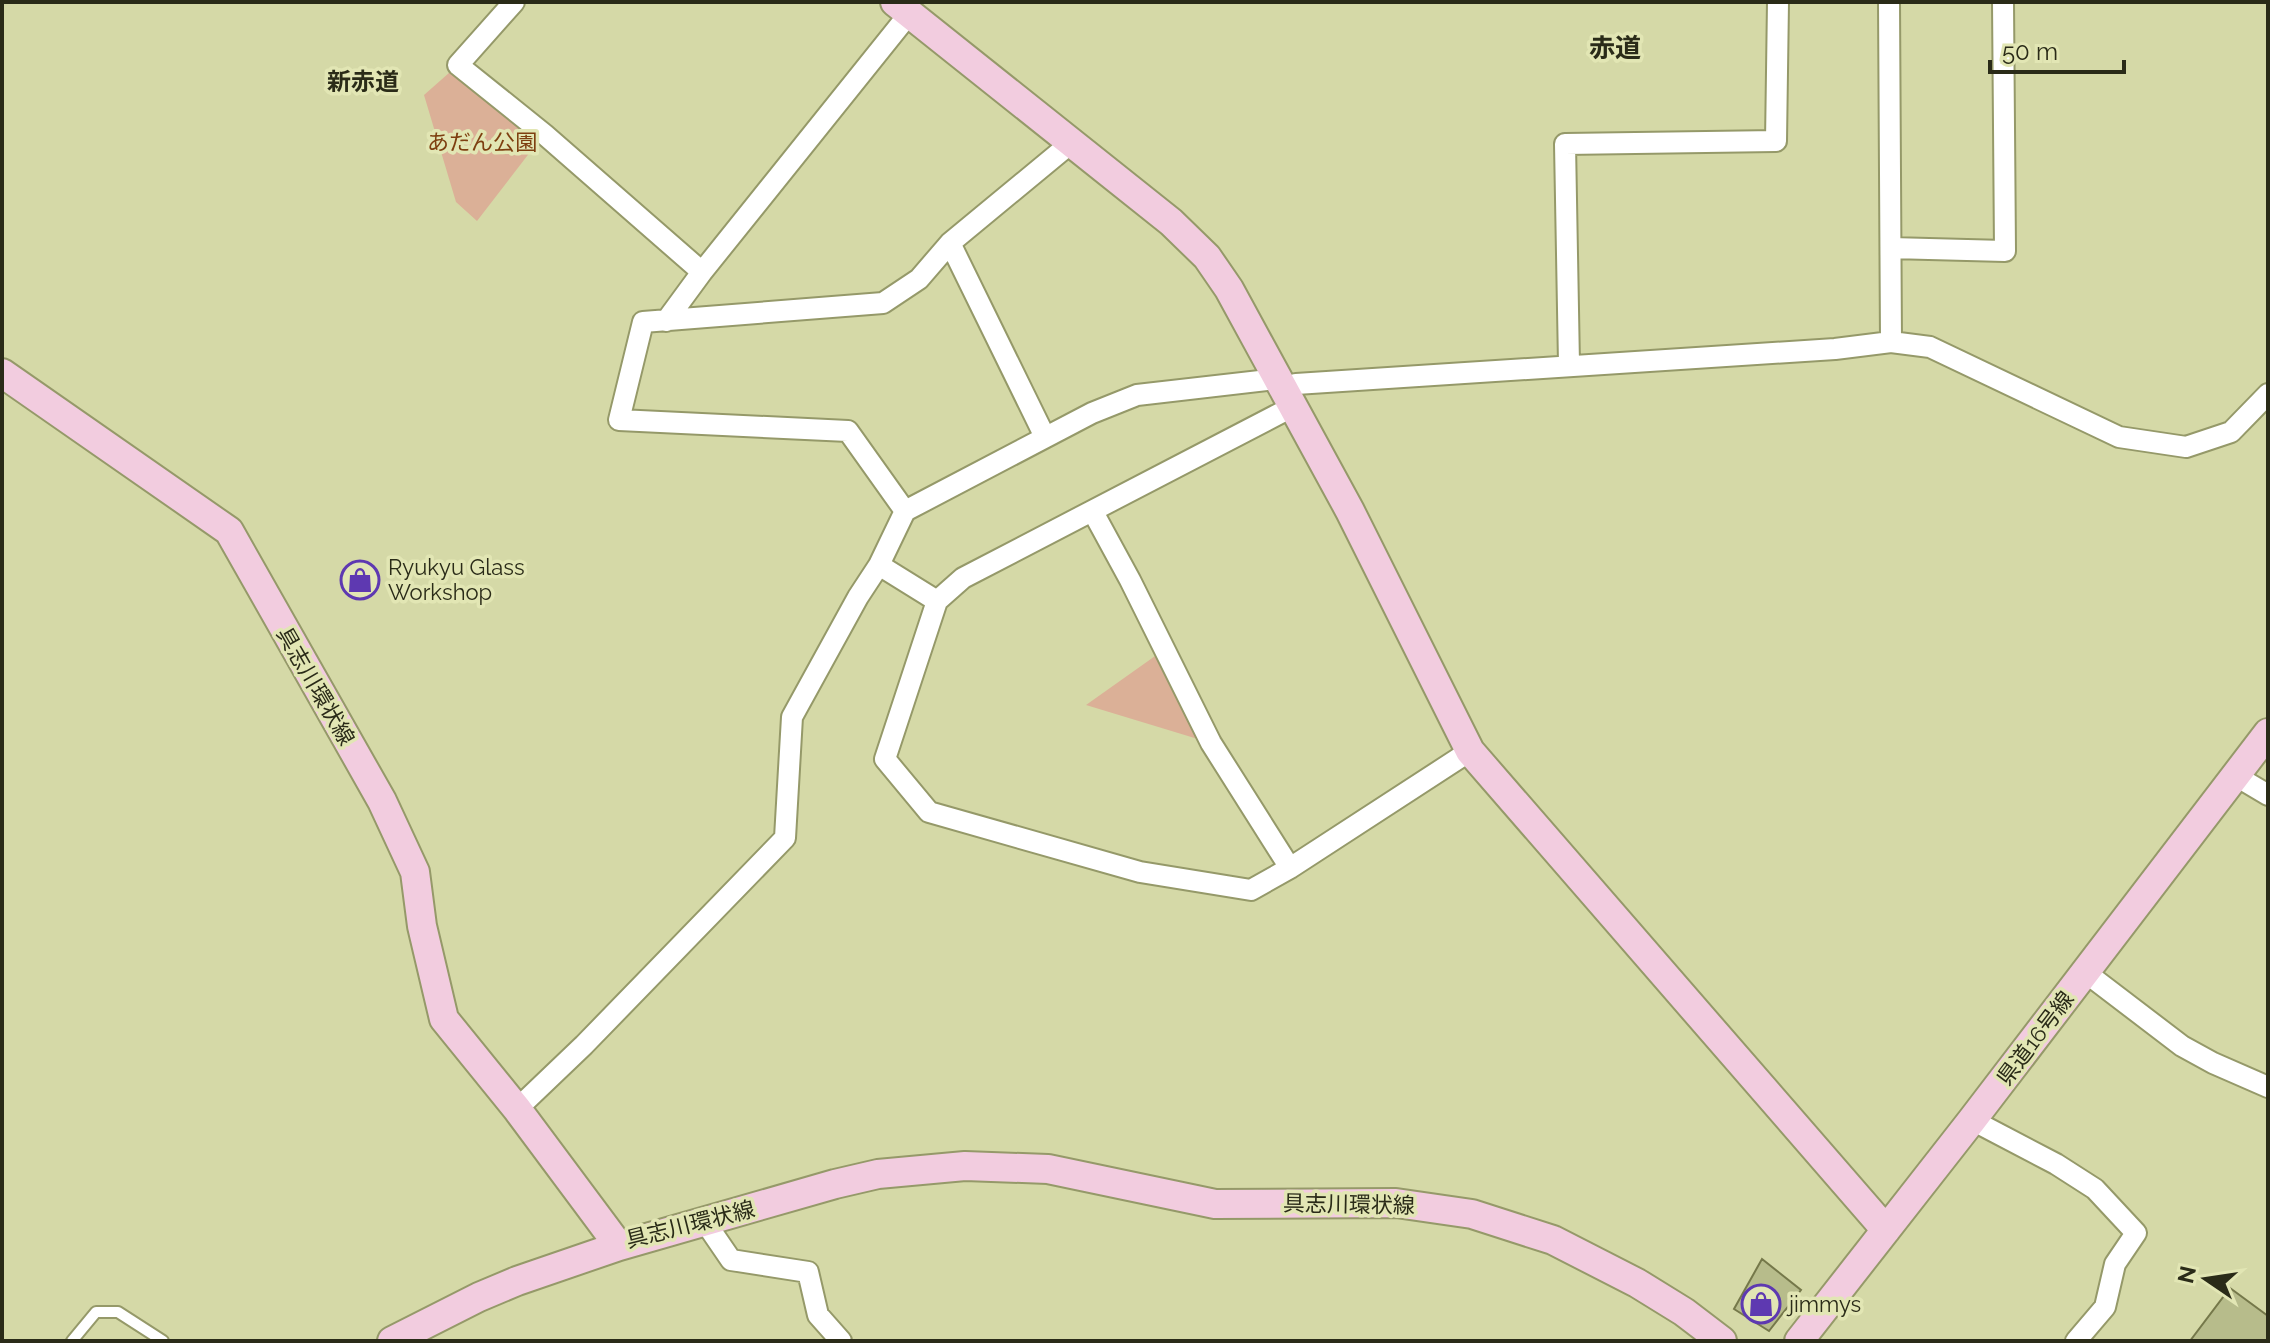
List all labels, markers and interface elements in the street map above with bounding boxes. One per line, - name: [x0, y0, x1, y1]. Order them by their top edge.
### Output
- scale bar: [1990, 24, 2124, 74]
- district label: 赤道: [1589, 33, 1641, 63]
- text: 50 m: [2002, 37, 2058, 66]
- district label: 新赤道: [327, 67, 399, 96]
- park label: あだん公園: [427, 129, 537, 155]
- place label: Ryukyu Glass Workshop: [388, 554, 525, 605]
- shop icon: Ryukyu Glass Workshop: [339, 559, 381, 601]
- street label: 具志川環状線: [272, 622, 360, 750]
- street label: 県道16号線: [1991, 986, 2079, 1090]
- street label: 具志川環状線: [1283, 1190, 1415, 1218]
- street label: 具志川環状線: [623, 1195, 757, 1253]
- north arrow: [2166, 1239, 2246, 1319]
- text: N: [2172, 1263, 2201, 1286]
- shop icon: jimmys: [1740, 1283, 1782, 1325]
- place label: jimmys: [1786, 1291, 1861, 1317]

